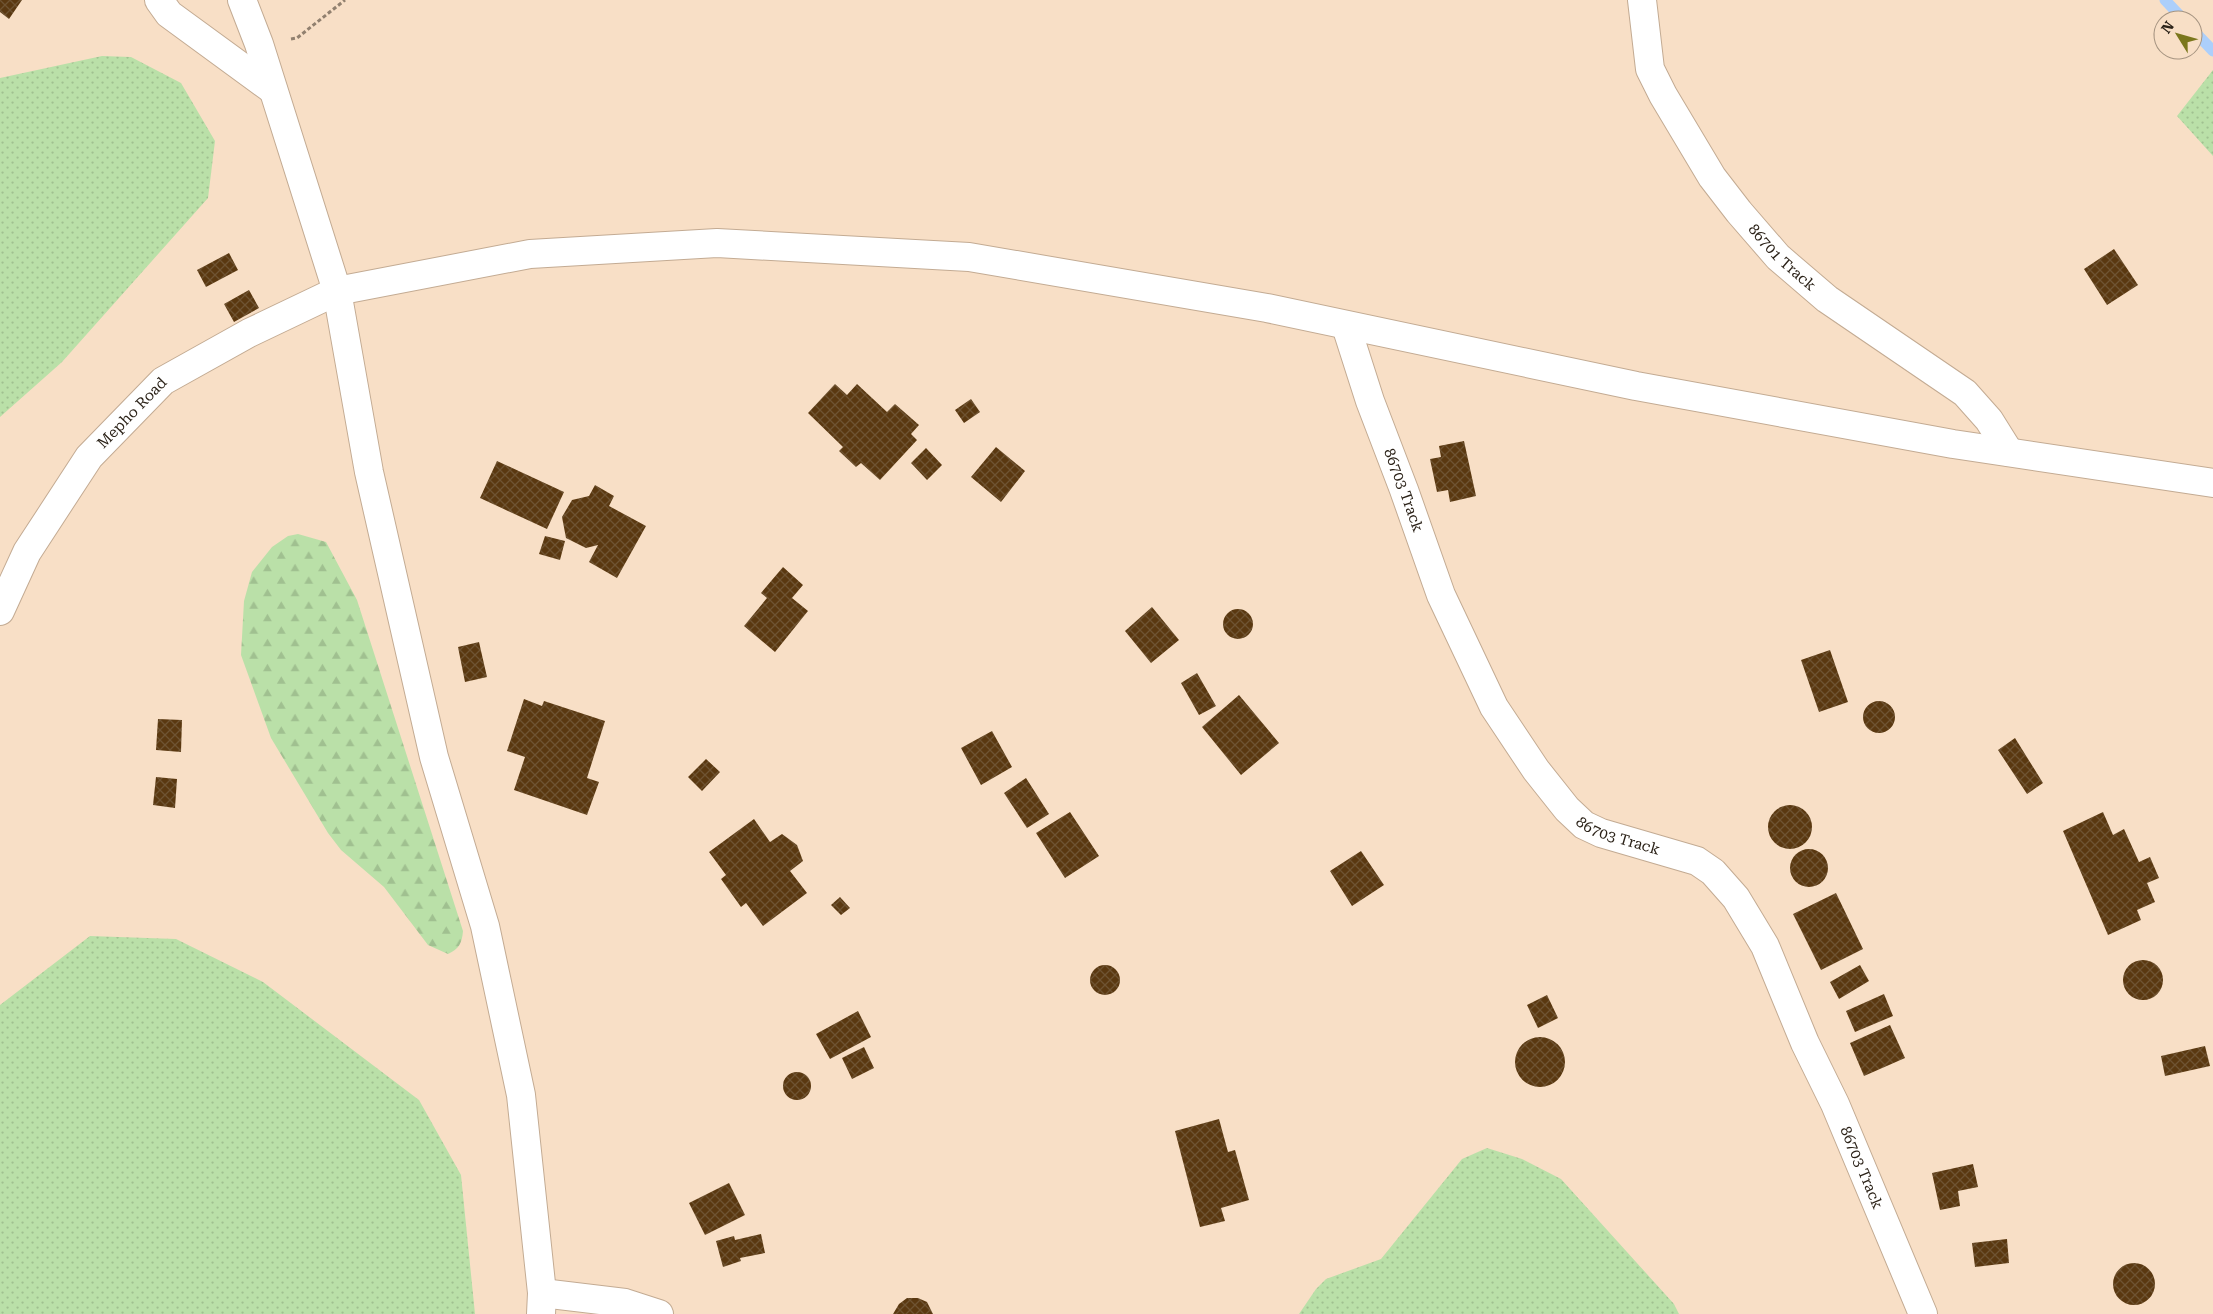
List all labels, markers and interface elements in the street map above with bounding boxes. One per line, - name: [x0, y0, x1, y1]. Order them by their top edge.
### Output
- north arrow: [2153, 10, 2203, 60]
- text: N: [2158, 18, 2177, 36]
- street label: 86701 Track: [1745, 220, 1820, 295]
- street label: Mepho Road: [94, 373, 171, 452]
- street label: 86703 Track: [1380, 446, 1427, 535]
- street label: 86703 Track: [1572, 813, 1662, 859]
- street label: 86703 Track: [1836, 1124, 1887, 1212]

